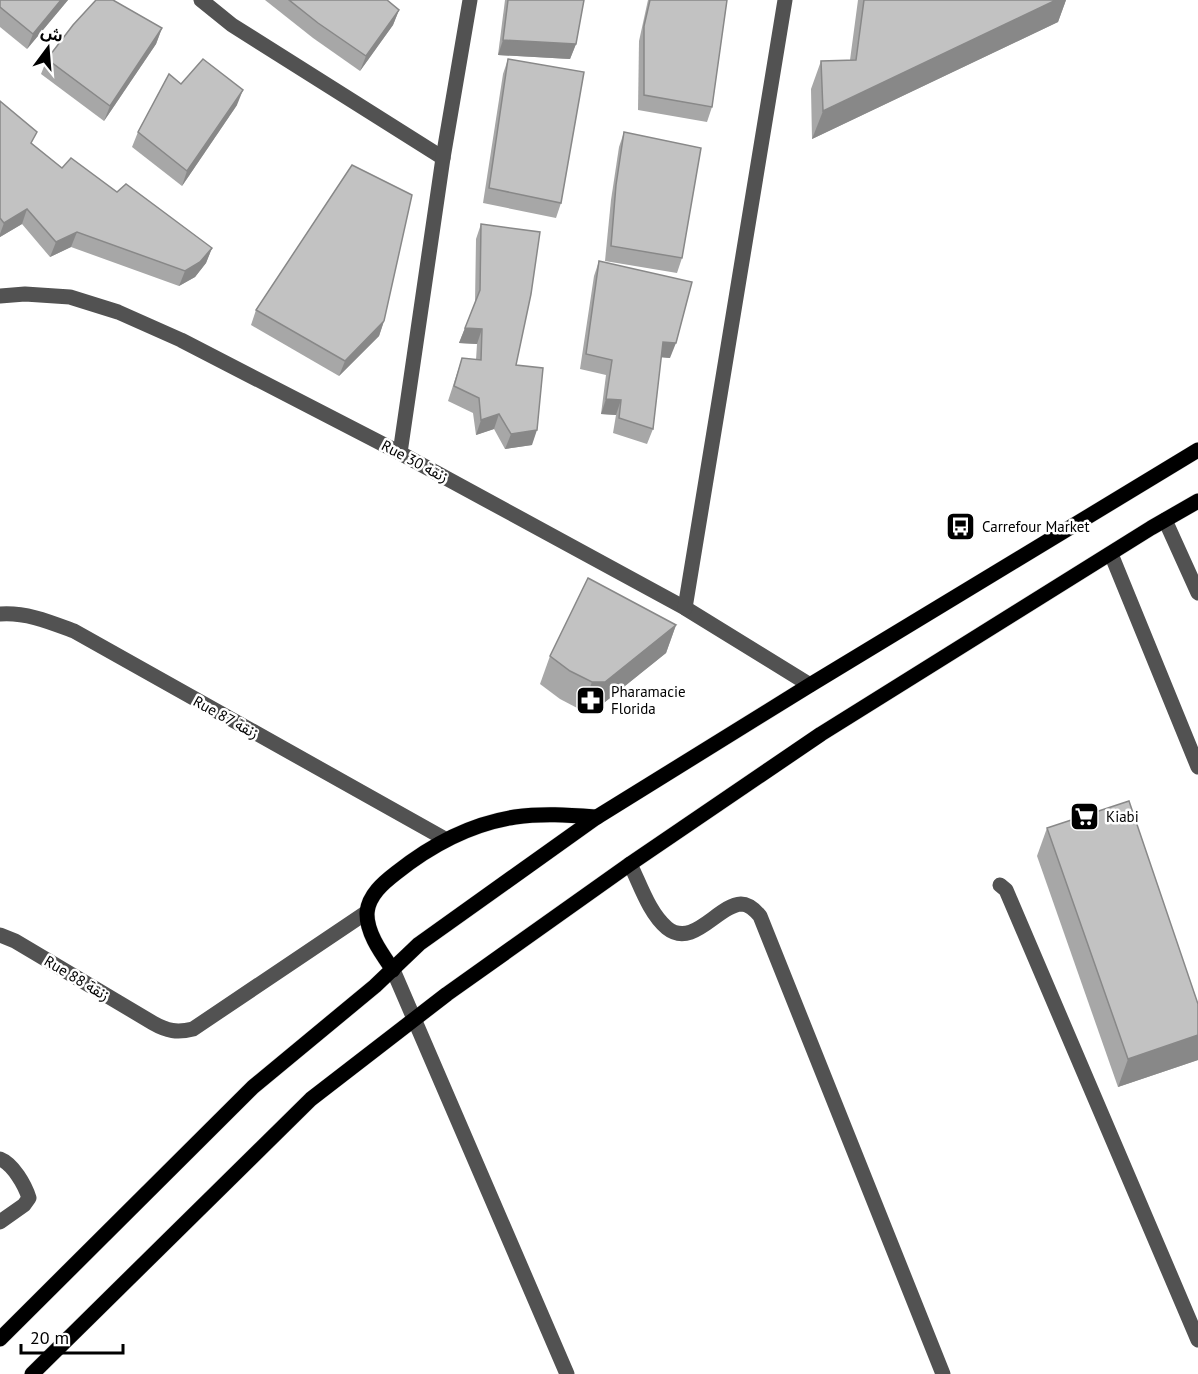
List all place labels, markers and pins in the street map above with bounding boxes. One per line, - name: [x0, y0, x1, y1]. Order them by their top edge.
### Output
- bus stop icon: Carrefour Market: [945, 510, 977, 542]
- place label: Carrefour Market: [982, 517, 1090, 536]
- place label: Pharamacie Florida: [611, 682, 686, 718]
- pharmacy icon: Pharamacie Florida: [574, 684, 606, 716]
- supermarket icon: Kiabi: [1069, 800, 1101, 832]
- place label: Kiabi: [1106, 807, 1139, 826]

